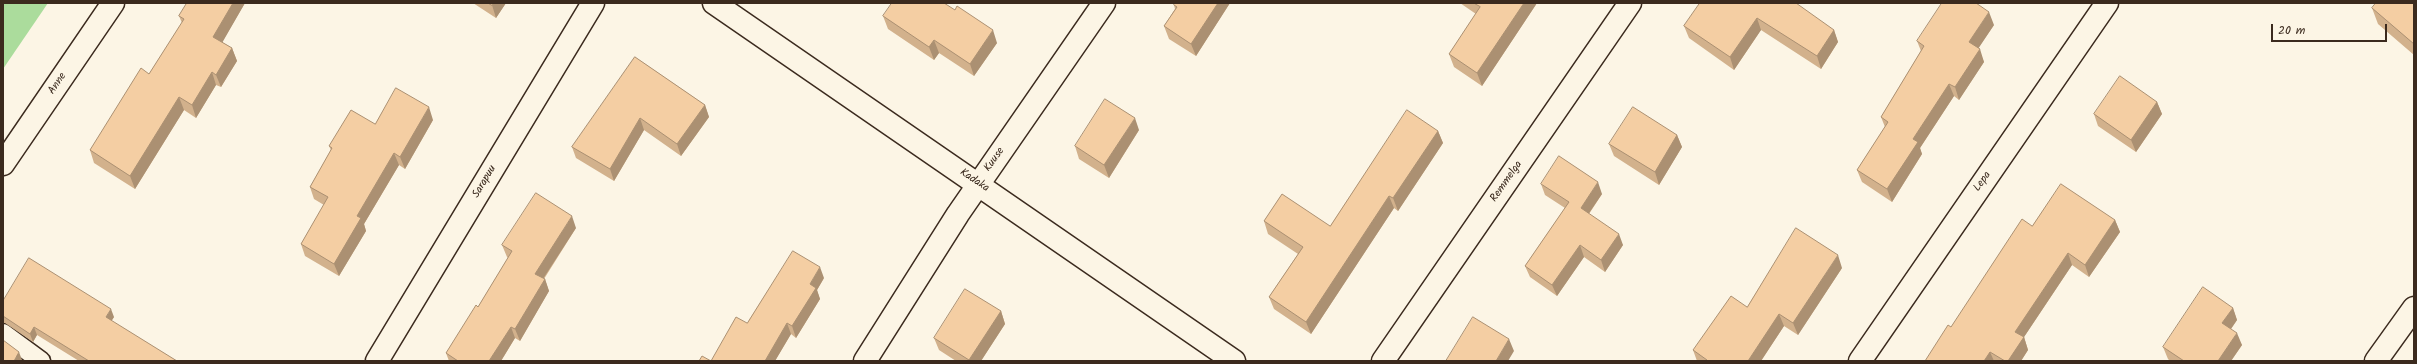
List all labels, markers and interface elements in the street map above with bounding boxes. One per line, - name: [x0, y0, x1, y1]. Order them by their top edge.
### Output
- scale bar: [2273, 16, 2389, 42]
- text: 20 m: [2278, 21, 2305, 40]
- street label: Anne: [46, 71, 70, 97]
- street label: Kuuse: [982, 145, 1008, 175]
- street label: Remmelga: [1488, 159, 1526, 205]
- street label: Sarapuu: [470, 163, 500, 201]
- street label: Kadaka: [957, 166, 991, 196]
- street label: Lepa: [1971, 169, 1995, 195]

